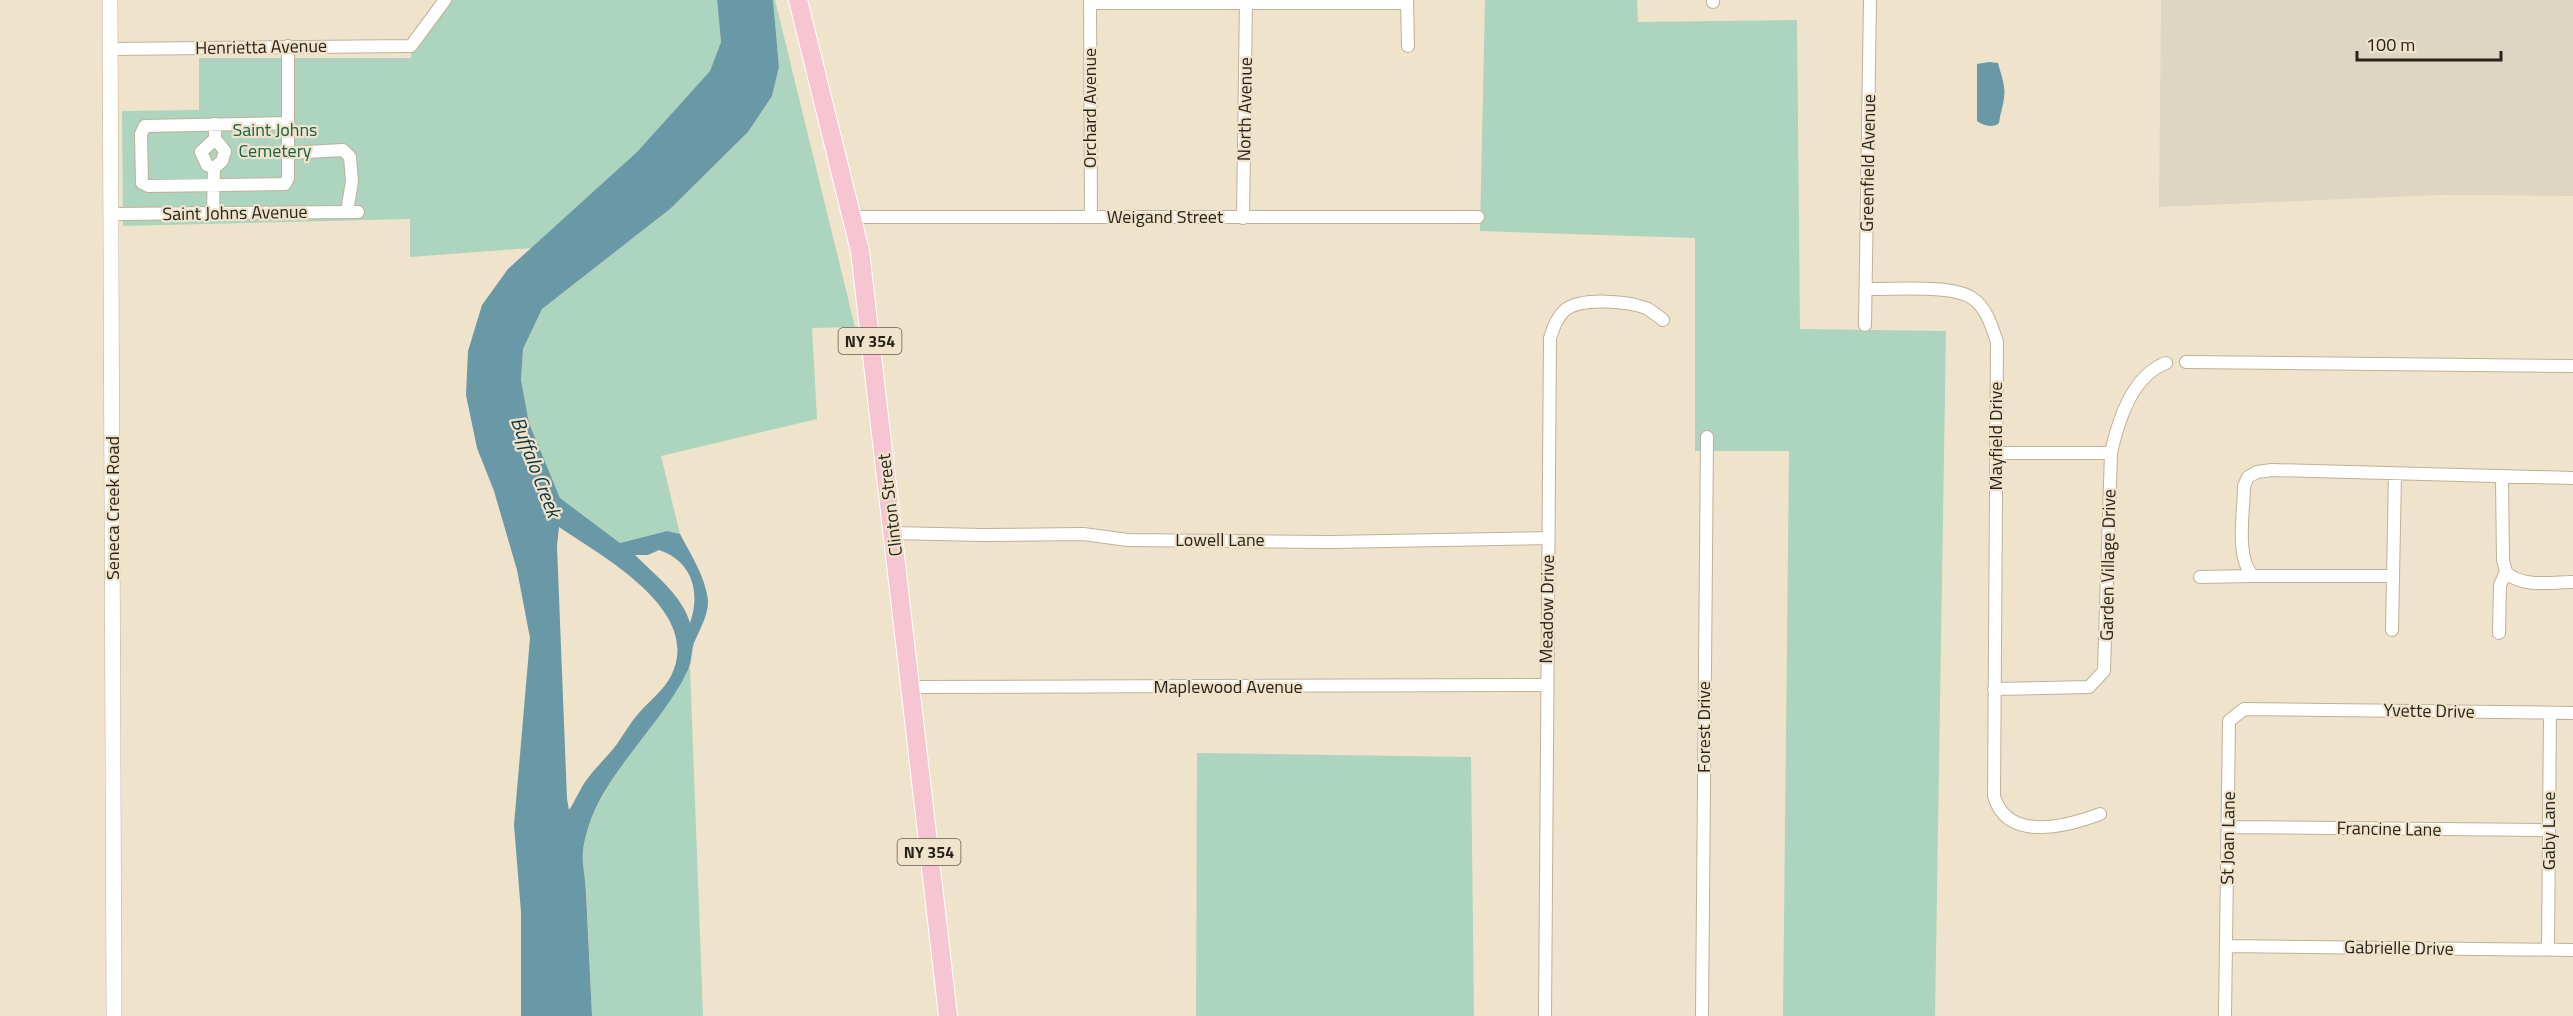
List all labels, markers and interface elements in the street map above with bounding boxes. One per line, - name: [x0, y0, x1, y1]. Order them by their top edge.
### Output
- scale bar: [2357, 24, 2501, 62]
- text: 100 m: [2366, 31, 2415, 58]
- street label: Henrietta Avenue: [195, 32, 327, 61]
- street label: Orchard Avenue: [1076, 48, 1103, 168]
- street label: North Avenue: [1230, 57, 1259, 161]
- street label: Greenfield Avenue: [1853, 94, 1882, 232]
- park label: Saint Johns Cemetery: [233, 116, 317, 164]
- street label: Saint Johns Avenue: [162, 198, 308, 227]
- street label: Weigand Street: [1107, 203, 1224, 230]
- road number: NY 354: [838, 328, 902, 354]
- street label: Mayfield Drive: [1982, 382, 2009, 490]
- water label: Buffalo Creek: [503, 412, 571, 524]
- street label: Seneca Creek Road: [99, 436, 126, 580]
- street label: Clinton Street: [870, 451, 909, 558]
- street label: Garden Village Drive: [2093, 489, 2122, 641]
- street label: Lowell Lane: [1175, 526, 1265, 553]
- street label: Meadow Drive: [1532, 554, 1561, 664]
- street label: Maplewood Avenue: [1153, 673, 1303, 700]
- street label: Forest Drive: [1690, 681, 1717, 773]
- street label: Yvette Drive: [2383, 696, 2475, 725]
- street label: St Joan Lane: [2213, 791, 2242, 885]
- street label: Gaby Lane: [2535, 792, 2562, 870]
- street label: Francine Lane: [2336, 814, 2442, 843]
- road number: NY 354: [898, 839, 960, 865]
- street label: Gabrielle Drive: [2344, 933, 2454, 962]

